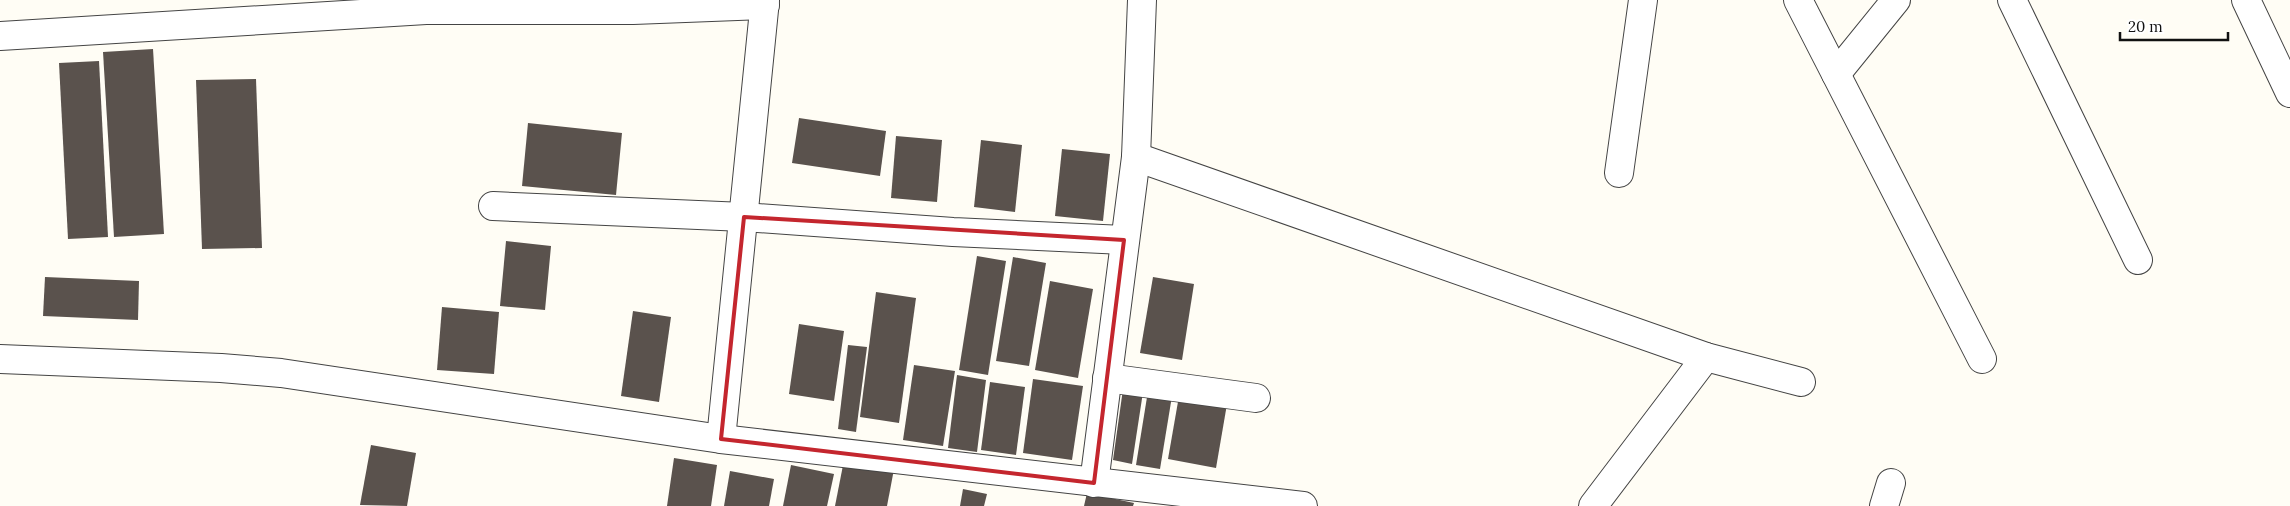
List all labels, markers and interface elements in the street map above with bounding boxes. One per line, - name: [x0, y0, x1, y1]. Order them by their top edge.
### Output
- scale bar: [2120, 10, 2228, 42]
- text: 20 m: [2128, 17, 2163, 36]

